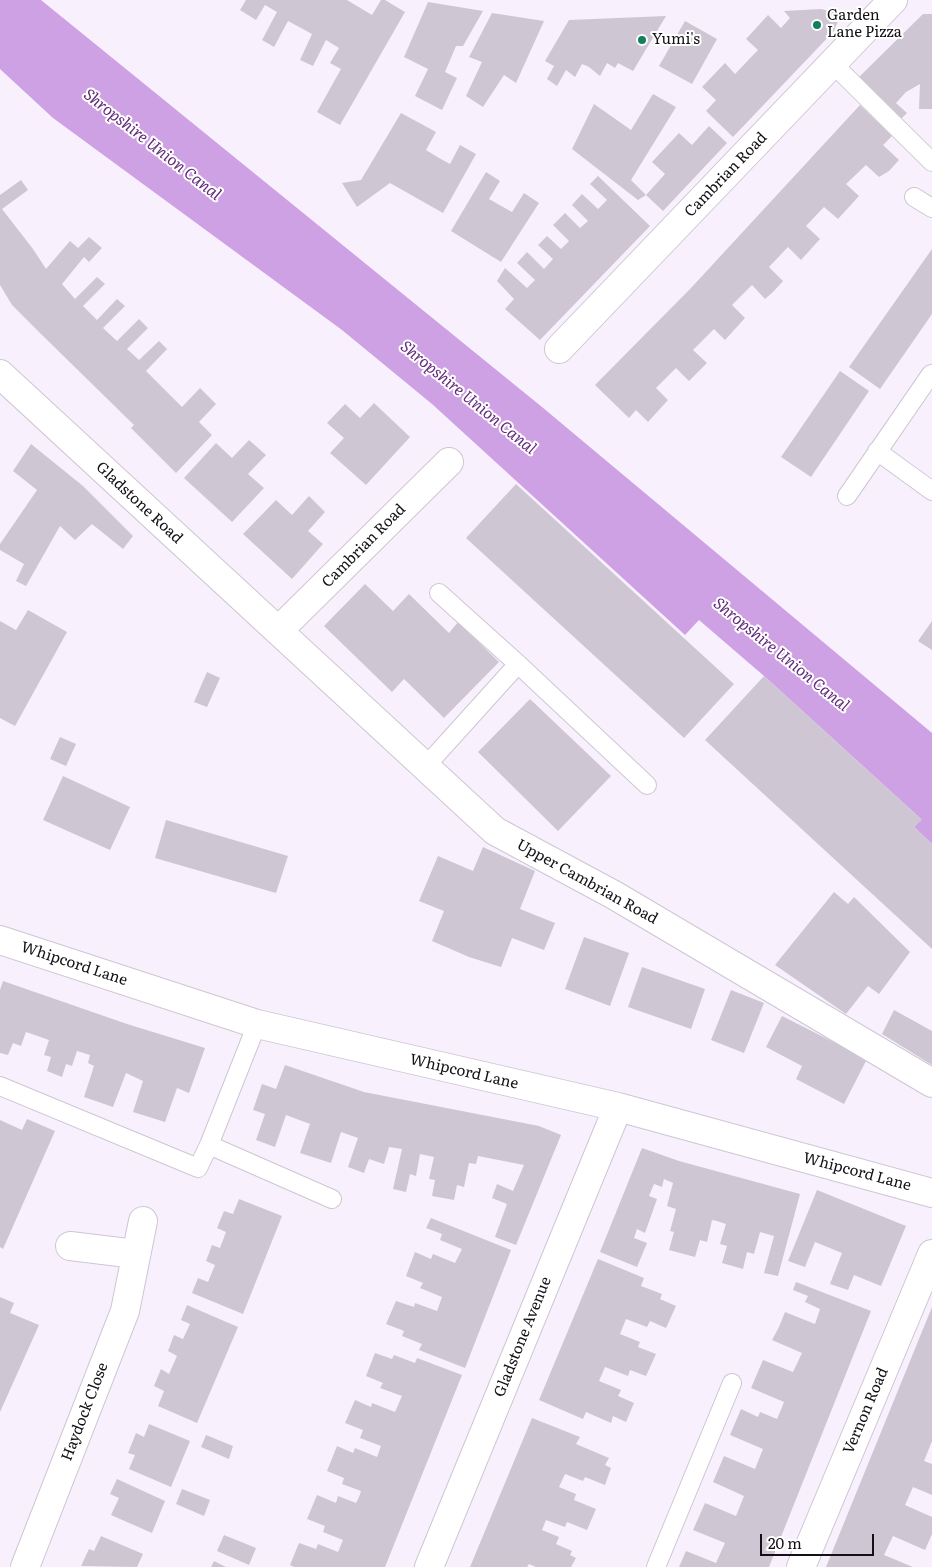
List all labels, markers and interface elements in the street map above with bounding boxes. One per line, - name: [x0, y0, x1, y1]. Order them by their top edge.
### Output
- place label: Garden Lane Pizza: [827, 7, 902, 42]
- marker: Garden Lane Pizza: [811, 19, 823, 31]
- place label: Yumi's: [652, 31, 700, 49]
- marker: Yumi's: [636, 34, 648, 46]
- water label: Shropshire Union Canal: [79, 85, 225, 205]
- street label: Cambrian Road: [681, 129, 771, 221]
- water label: Shropshire Union Canal: [396, 337, 540, 459]
- street label: Gladstone Road: [92, 458, 186, 548]
- street label: Cambrian Road: [319, 501, 409, 591]
- water label: Shropshire Union Canal: [709, 594, 853, 716]
- street label: Upper Cambrian Road: [513, 836, 661, 928]
- street label: Whipcord Lane: [19, 938, 129, 990]
- street label: Whipcord Lane: [408, 1051, 520, 1093]
- street label: Whipcord Lane: [801, 1149, 913, 1195]
- street label: Gladstone Avenue: [491, 1274, 555, 1400]
- street label: Haydock Close: [58, 1360, 112, 1464]
- street label: Vernon Road: [840, 1365, 892, 1457]
- scale bar: [762, 1524, 876, 1556]
- text: 20 m: [768, 1531, 802, 1554]

